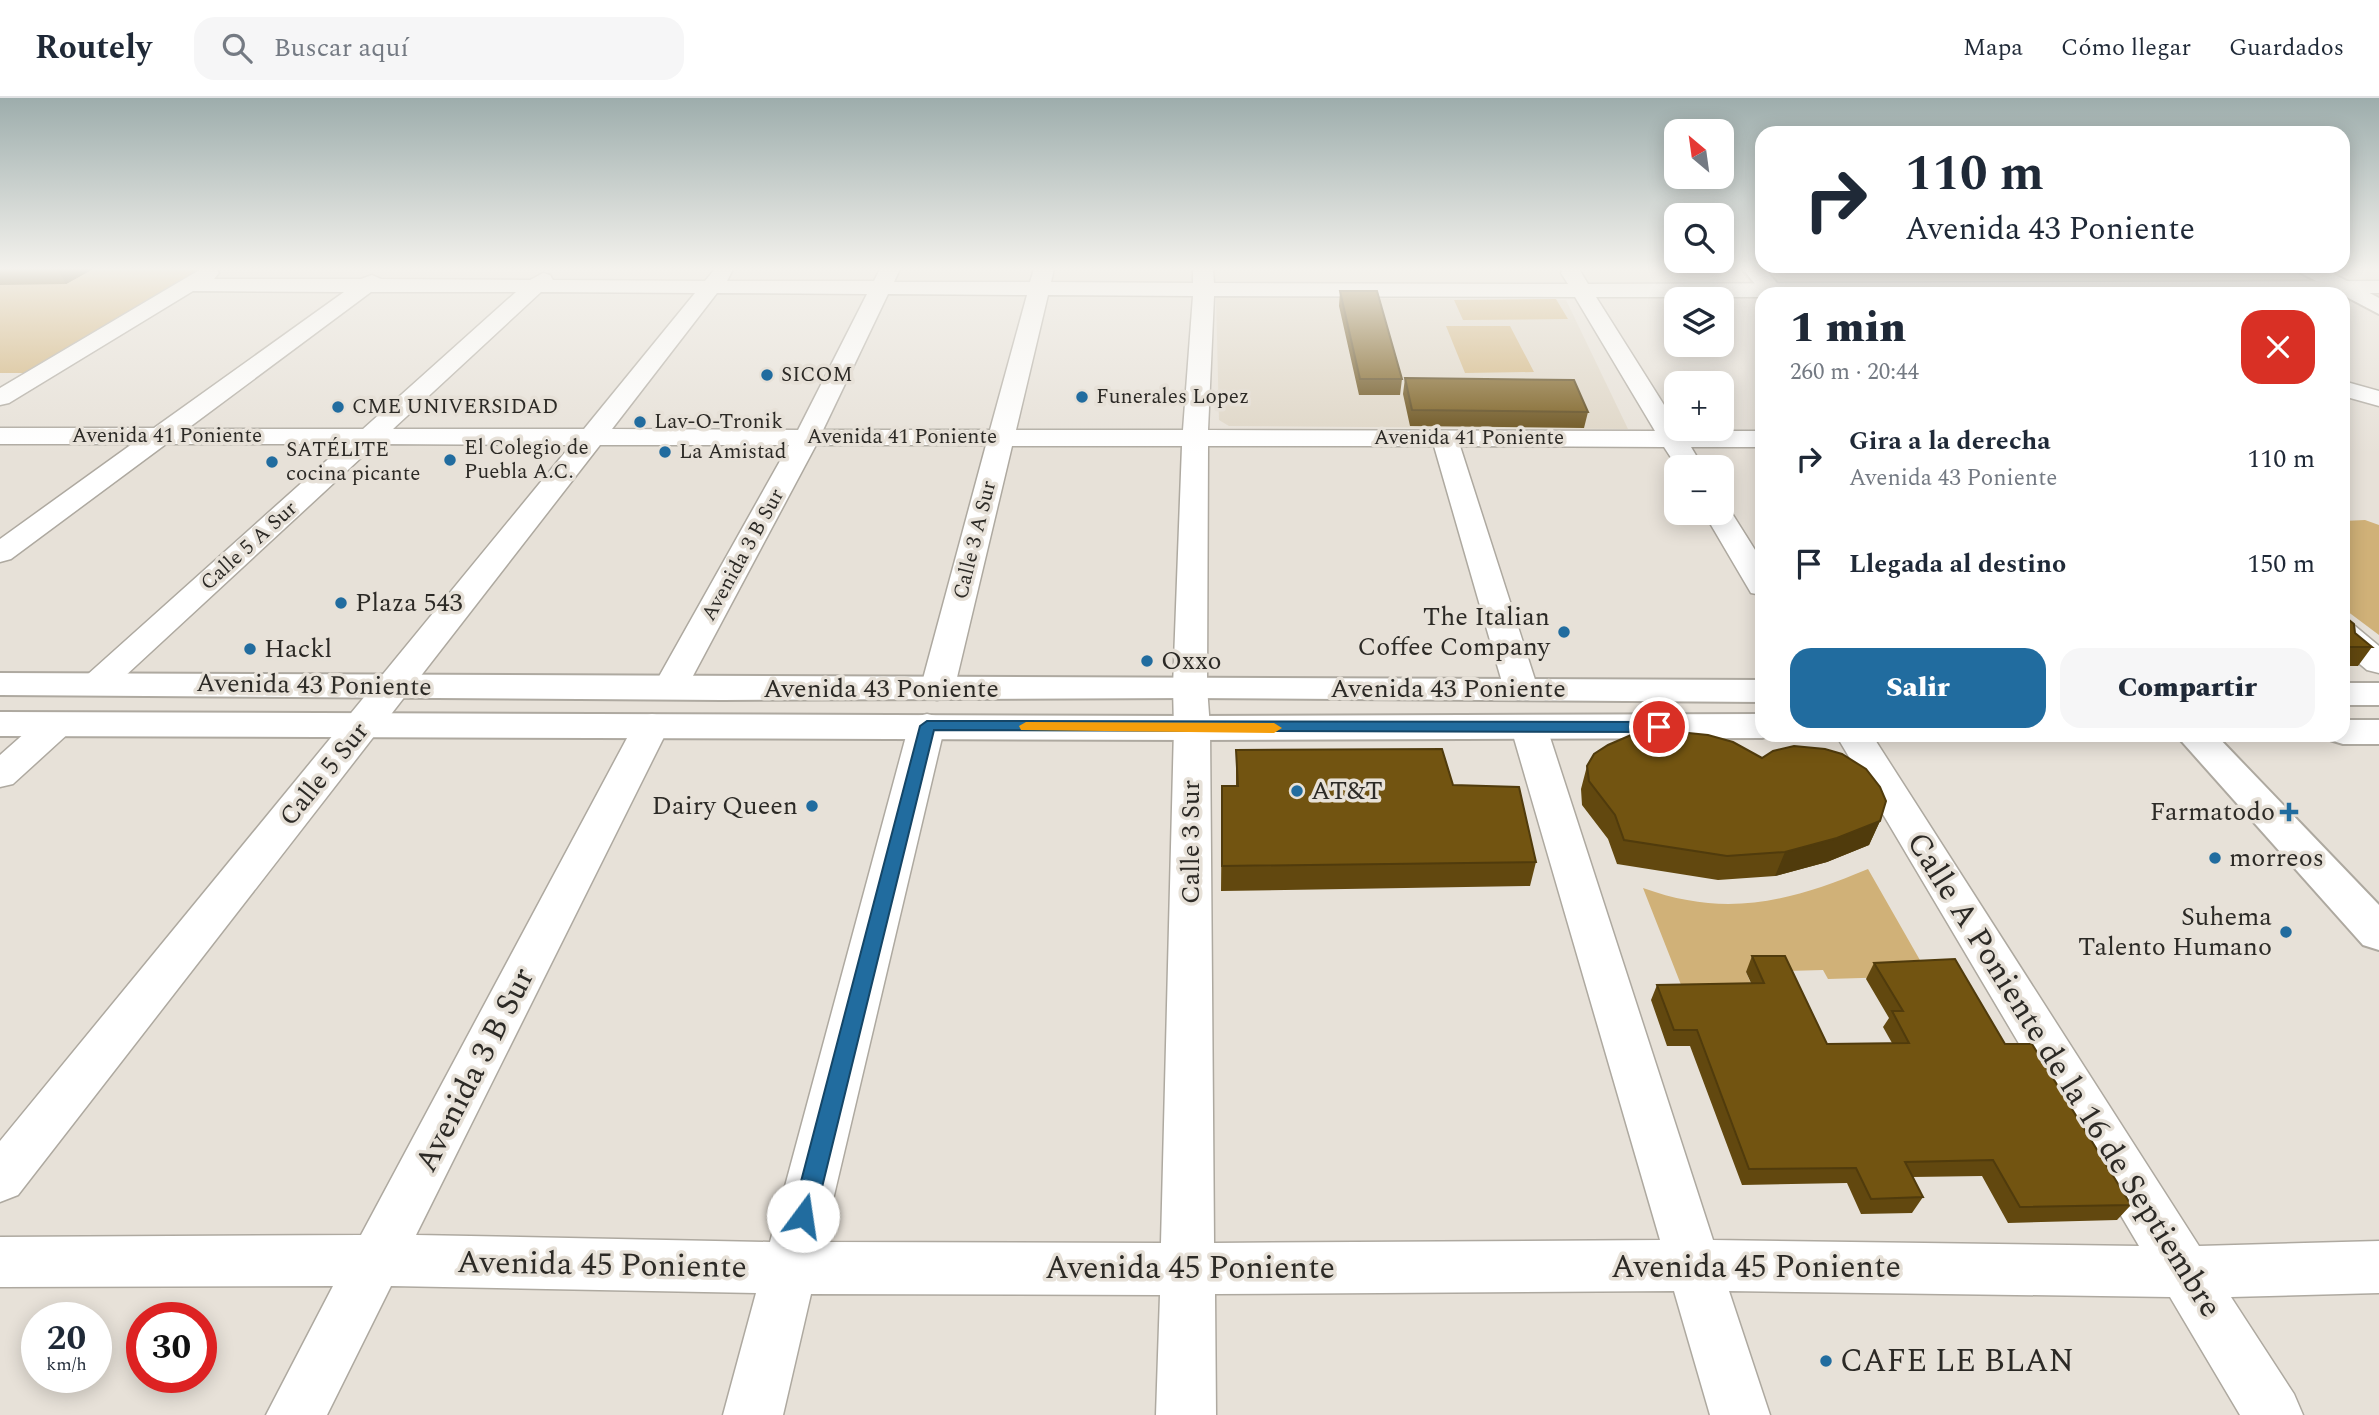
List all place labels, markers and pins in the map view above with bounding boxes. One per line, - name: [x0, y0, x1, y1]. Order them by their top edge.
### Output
- place label: SICOM: [781, 359, 853, 391]
- marker: SICOM: [759, 367, 775, 383]
- place label: Funerales Lopez: [1096, 381, 1249, 413]
- marker: Funerales Lopez: [1074, 389, 1090, 405]
- place label: CME UNIVERSIDAD: [352, 391, 558, 423]
- marker: CME UNIVERSIDAD: [330, 399, 346, 415]
- place label: Lav-O-Tronik: [654, 406, 783, 438]
- marker: Lav-O-Tronik: [632, 414, 648, 430]
- place label: El Colegio de Puebla A.C.: [464, 432, 589, 488]
- place label: SATÉLITE cocina picante: [286, 434, 420, 490]
- place label: La Amistad: [679, 436, 786, 468]
- marker: La Amistad: [657, 444, 673, 460]
- marker: El Colegio de Puebla A.C.: [442, 452, 458, 468]
- marker: SATÉLITE cocina picante: [264, 454, 280, 470]
- place label: Plaza 543: [355, 583, 462, 623]
- marker: Plaza 543: [333, 595, 349, 611]
- place label: The Italian Coffee Company: [1357, 597, 1552, 667]
- marker: The Italian Coffee Company: [1556, 624, 1572, 640]
- place label: Hackl: [264, 629, 332, 669]
- marker: Hackl: [242, 641, 258, 657]
- place label: Oxxo: [1161, 641, 1222, 681]
- marker: Oxxo: [1139, 653, 1155, 669]
- pin: [1629, 697, 1689, 757]
- place label: AT&T: [1311, 771, 1383, 811]
- marker: AT&T: [1289, 783, 1305, 799]
- place label: Dairy Queen: [652, 786, 798, 826]
- place label: Farmatodo: [2150, 792, 2275, 832]
- marker: Dairy Queen: [804, 798, 820, 814]
- marker: Farmatodo: [2281, 804, 2297, 820]
- place label: morreos: [2229, 838, 2324, 878]
- marker: morreos: [2207, 850, 2223, 866]
- place label: Suhema Talento Humano: [2078, 897, 2272, 967]
- marker: Suhema Talento Humano: [2278, 924, 2294, 940]
- place label: CAFE LE BLAN: [1840, 1337, 2074, 1386]
- marker: CAFE LE BLAN: [1818, 1353, 1834, 1369]

